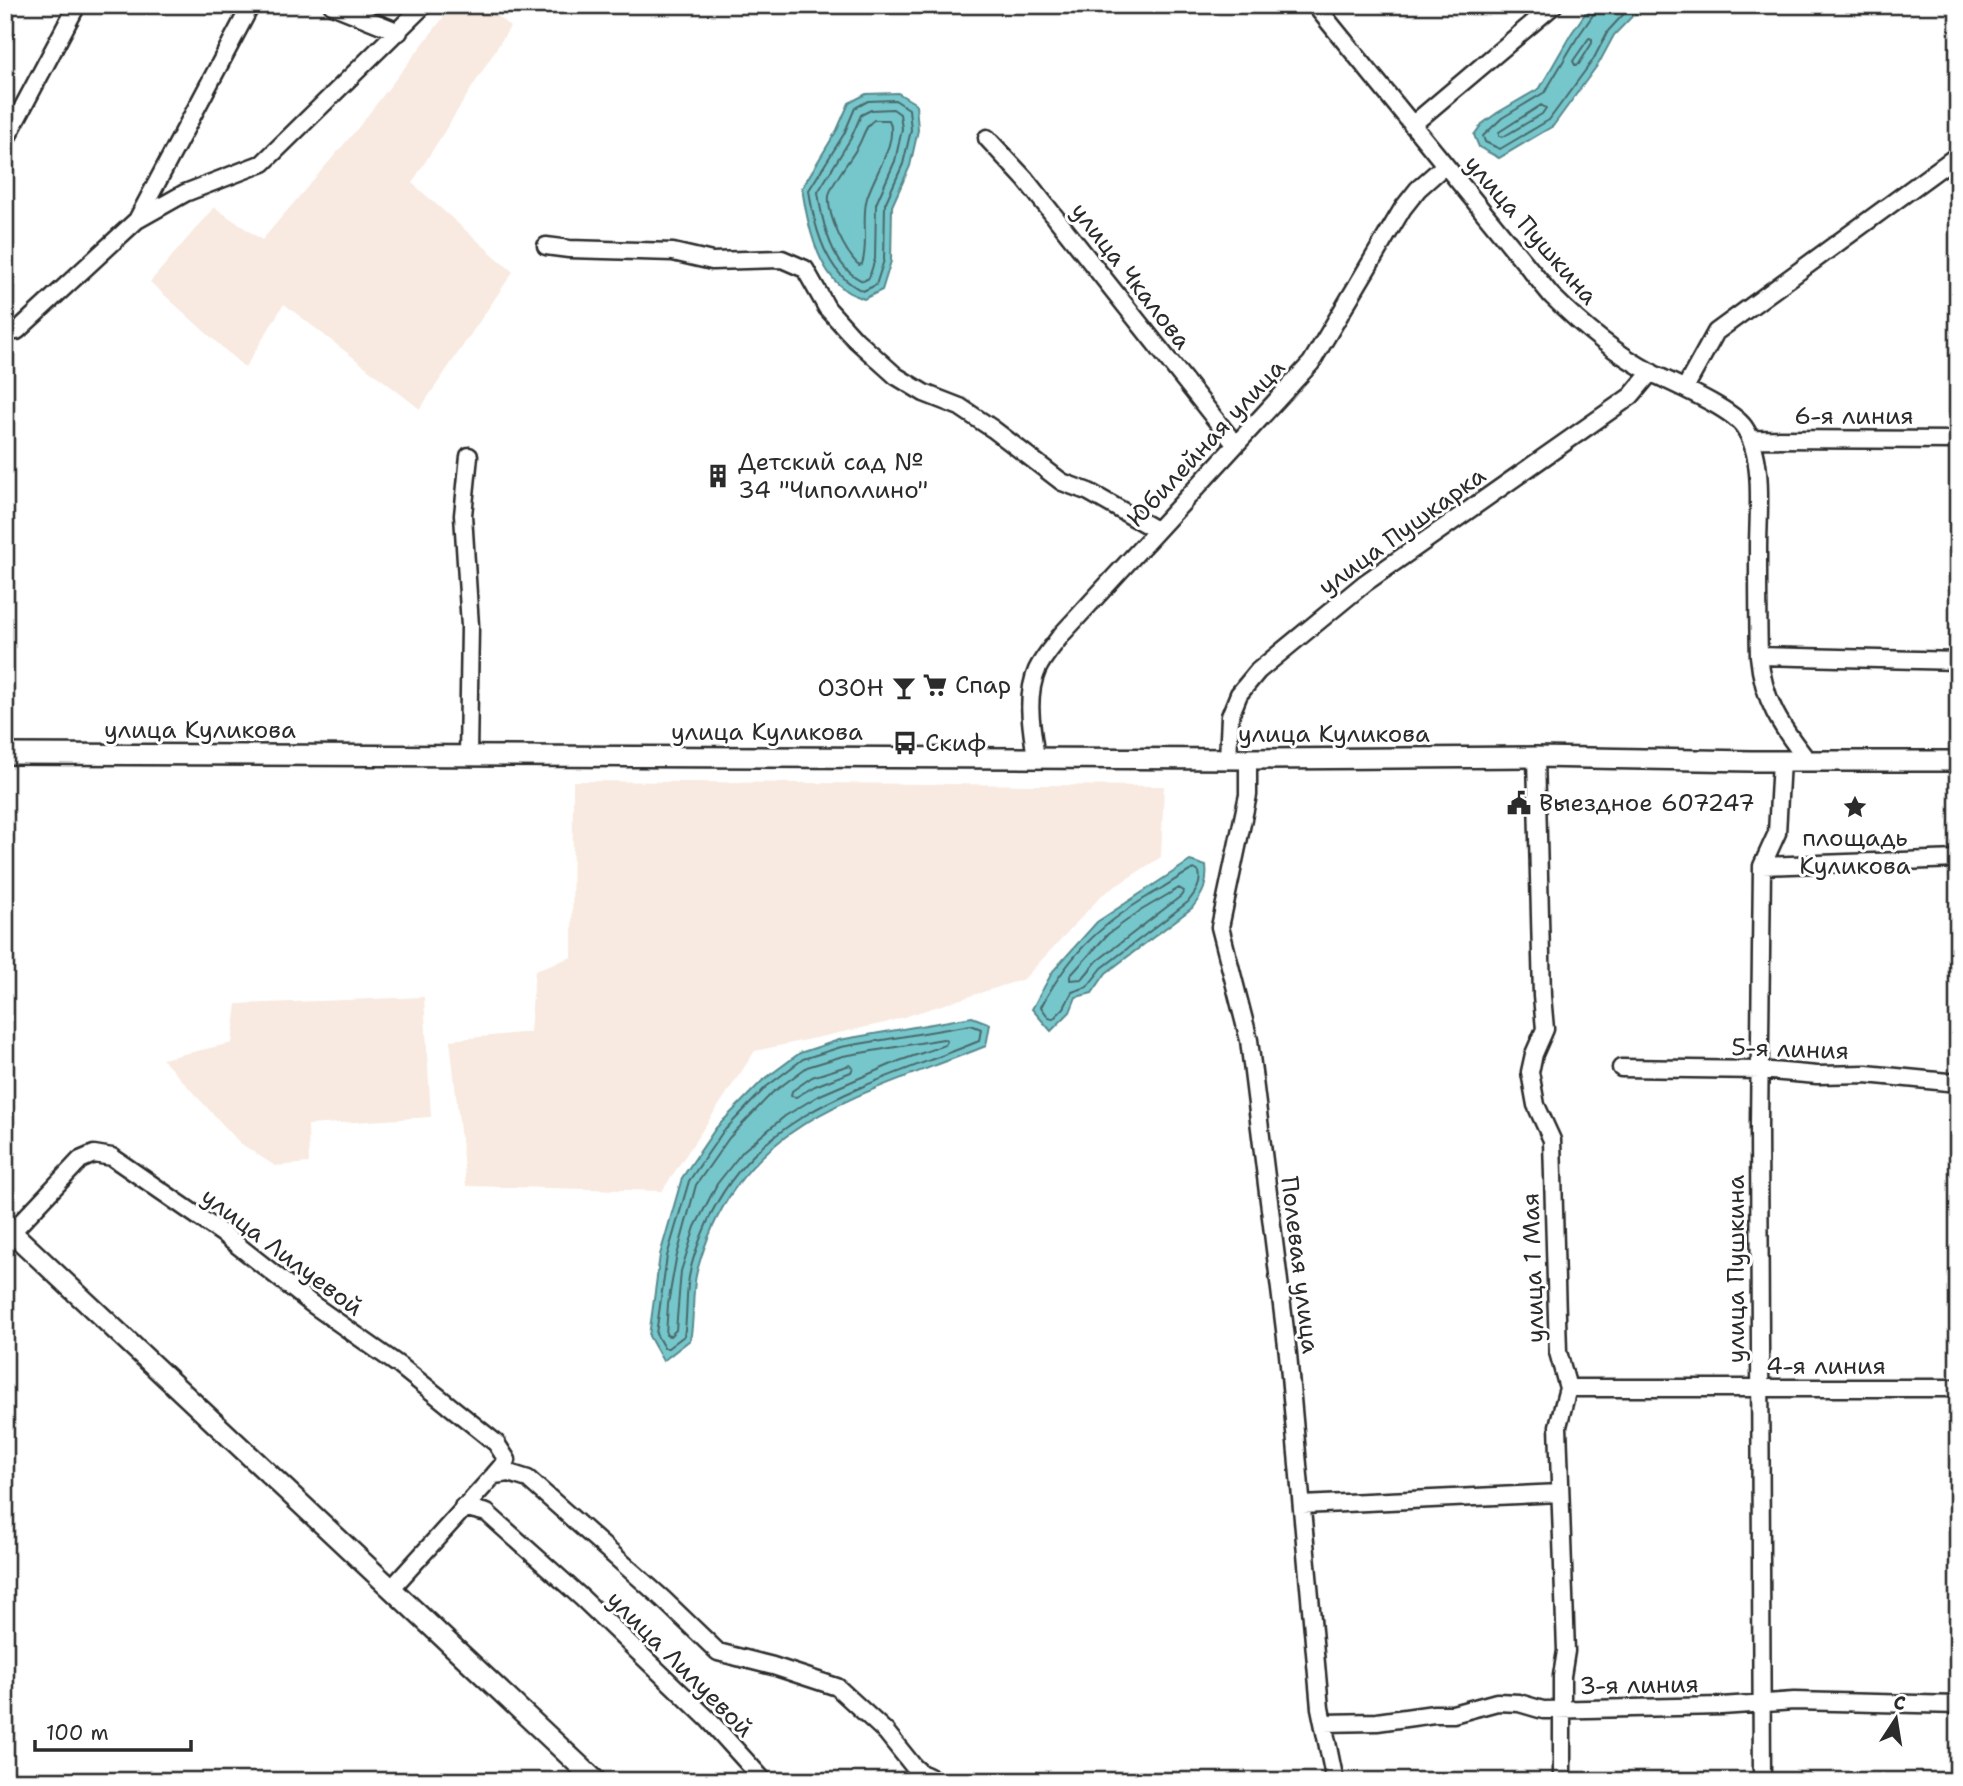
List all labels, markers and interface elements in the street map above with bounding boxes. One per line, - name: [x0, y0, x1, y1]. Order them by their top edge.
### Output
- street label: улица Пушкина: [1457, 148, 1605, 312]
- street label: улица Чкалова: [1064, 196, 1198, 356]
- street label: Юбилейная улица: [1120, 352, 1292, 534]
- street label: 6-я линия: [1794, 400, 1914, 432]
- place label: Детский сад № 34 "Чиполлино": [738, 446, 928, 506]
- street label: улица Пушкарка: [1312, 459, 1492, 603]
- building icon: Детский сад № 34 "Чиполлино": [704, 462, 732, 490]
- place label: Спар: [955, 669, 1011, 701]
- supermarket icon: Спар: [921, 671, 949, 699]
- place label: ОЗОН: [818, 672, 884, 704]
- bar icon: ОЗОН: [890, 674, 918, 702]
- street label: улица Куликова: [104, 714, 296, 746]
- street label: улица Куликова: [671, 716, 863, 748]
- street label: улица Куликова: [1238, 718, 1430, 750]
- place label: Скиф: [925, 727, 986, 759]
- bus stop icon: Скиф: [891, 729, 919, 757]
- place label: Выездное 607247: [1539, 787, 1755, 819]
- public building icon: Выездное 607247: [1505, 789, 1533, 817]
- place icon: площадь Куликова: [1841, 793, 1869, 821]
- place label: площадь Куликова: [1799, 822, 1911, 882]
- street label: 5-я линия: [1731, 1031, 1849, 1067]
- street label: Полевая улица: [1273, 1175, 1327, 1355]
- street label: улица Пушкина: [1720, 1175, 1752, 1363]
- street label: улица Лилуевой: [195, 1181, 369, 1323]
- street label: улица 1 Мая: [1514, 1192, 1552, 1344]
- street label: 4-я линия: [1766, 1350, 1886, 1382]
- street label: улица Лилуевой: [600, 1584, 760, 1744]
- street label: 3-я линия: [1579, 1668, 1699, 1702]
- north arrow: [1862, 1684, 1932, 1754]
- text: С: [1891, 1689, 1908, 1716]
- scale bar: [35, 1709, 191, 1753]
- text: 100 m: [46, 1719, 109, 1747]

